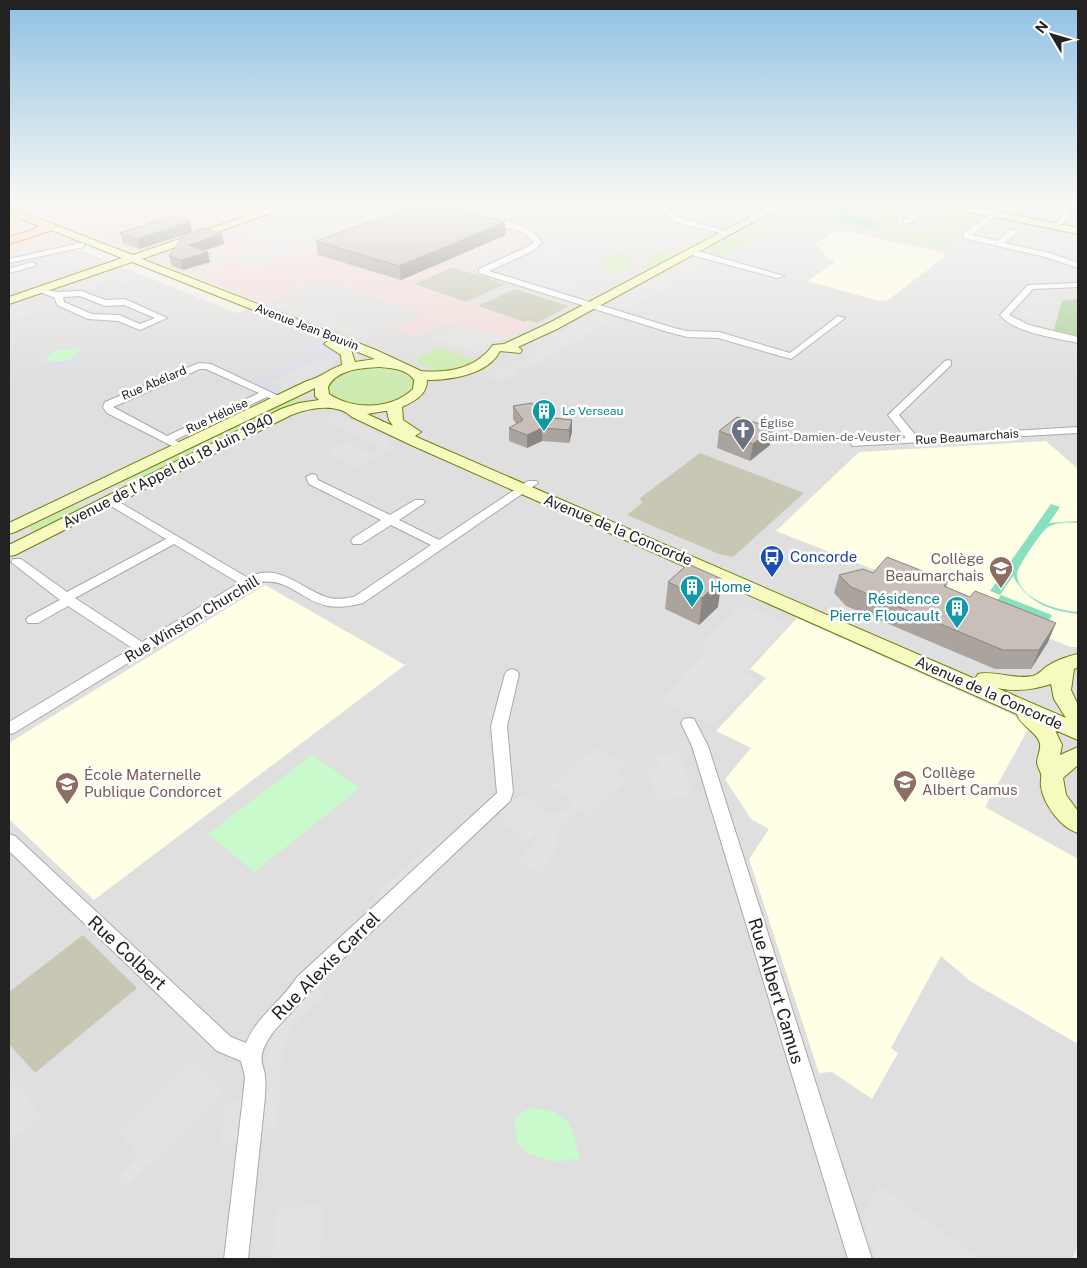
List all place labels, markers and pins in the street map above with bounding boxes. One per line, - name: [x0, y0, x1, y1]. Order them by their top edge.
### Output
- building icon: Le Verseau: [531, 398, 557, 432]
- place label: Le Verseau: [562, 404, 623, 418]
- place label: Église Saint-Damien-de-Veuster: [760, 416, 901, 444]
- church icon: Église Saint-Damien-de-Veuster: [730, 417, 756, 451]
- bus stop icon: Concorde: [759, 544, 785, 578]
- place label: Concorde: [790, 548, 857, 565]
- place label: Collège Beaumarchais: [885, 550, 984, 584]
- school or university icon: Collège Beaumarchais: [988, 555, 1014, 589]
- building icon: Home: [679, 574, 705, 608]
- place label: Home: [710, 578, 751, 595]
- place label: Résidence Pierre Floucault: [829, 590, 940, 624]
- building icon: Résidence Pierre Floucault: [944, 595, 970, 629]
- place label: Collège Albert Camus: [922, 764, 1017, 798]
- place label: École Maternelle Publique Condorcet: [84, 766, 222, 800]
- school or university icon: Collège Albert Camus: [892, 769, 918, 803]
- school or university icon: École Maternelle Publique Condorcet: [54, 771, 80, 805]

